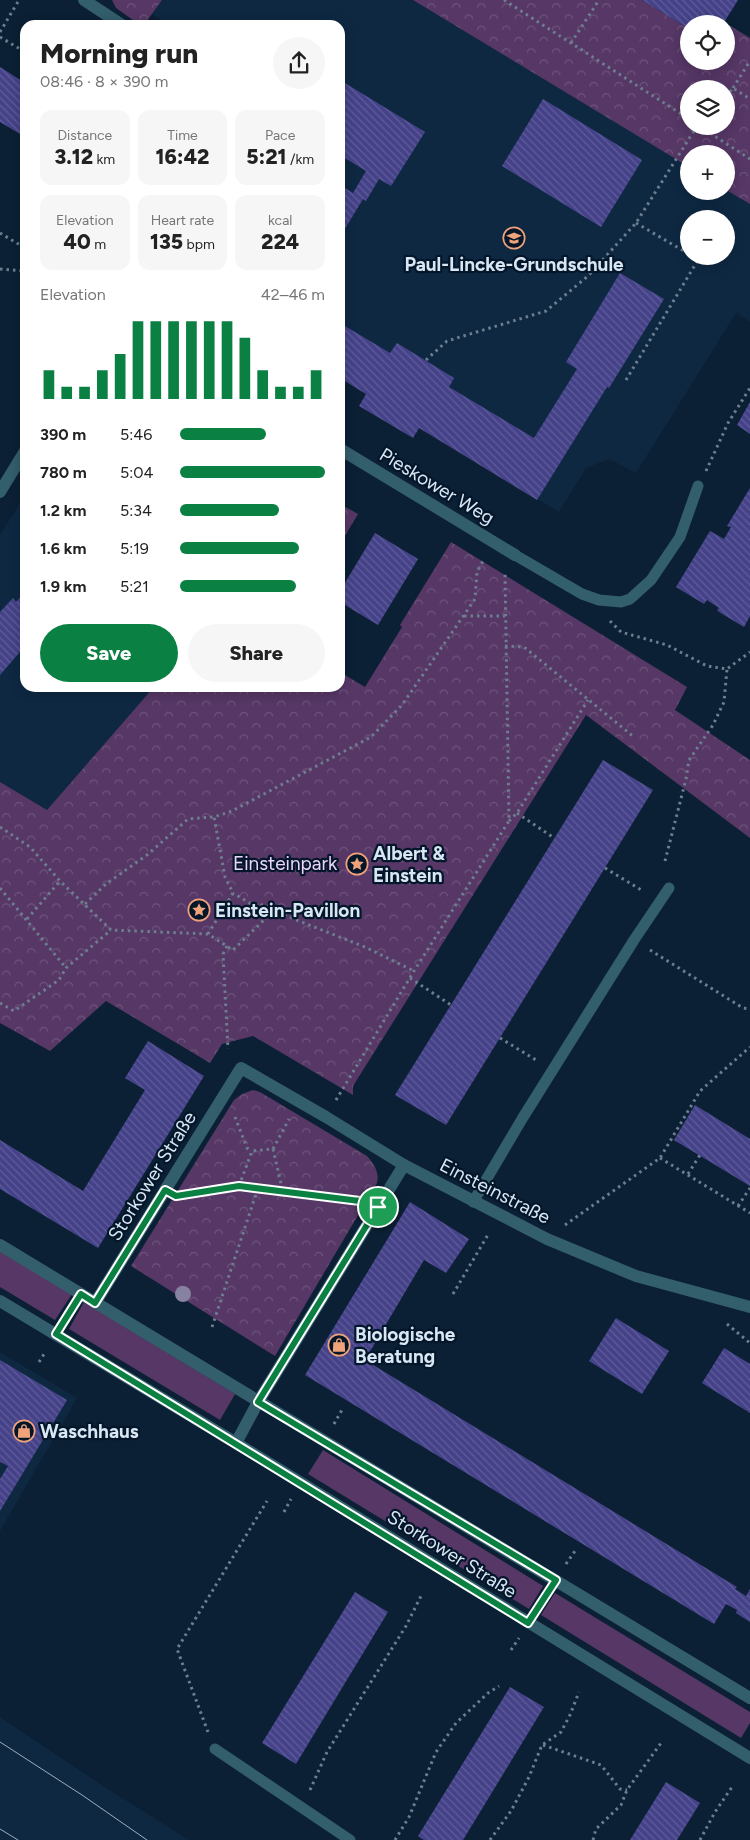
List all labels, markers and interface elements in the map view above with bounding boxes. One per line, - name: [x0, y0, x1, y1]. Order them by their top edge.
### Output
- map controls: [680, 15, 735, 265]
- button: locate: [680, 15, 735, 70]
- text: Morning run: [40, 36, 198, 70]
- button: share: [273, 37, 325, 89]
- text: 08:46 · 8 × 390 m: [40, 72, 168, 91]
- button: layers: [680, 80, 735, 135]
- text: Distance: [57, 127, 112, 144]
- text: Time: [167, 127, 198, 144]
- text: Pace: [265, 127, 295, 144]
- text: 3.12: [54, 144, 93, 169]
- text: 16:42: [156, 144, 209, 169]
- text: 5:21: [246, 144, 287, 169]
- button: +: [680, 145, 735, 200]
- text: km: [93, 151, 115, 168]
- text: /km: [287, 151, 314, 168]
- button: −: [680, 210, 735, 265]
- text: Elevation: [56, 212, 114, 229]
- text: Heart rate: [151, 212, 214, 229]
- text: kcal: [268, 212, 292, 229]
- school or university icon: Paul-Lincke-Grundschule: [502, 226, 526, 250]
- text: 40: [64, 229, 91, 254]
- text: 135: [150, 229, 183, 254]
- text: 224: [261, 229, 299, 254]
- text: m: [91, 236, 106, 253]
- text: bpm: [183, 236, 215, 253]
- place label: Paul-Lincke-Grundschule: [404, 253, 624, 276]
- text: Elevation: [40, 285, 106, 304]
- text: 42–46 m: [261, 285, 325, 304]
- text: 390 m: [40, 425, 86, 444]
- text: 5:46: [120, 425, 152, 444]
- street label: Pieskower Weg: [376, 443, 498, 529]
- text: 780 m: [40, 463, 87, 482]
- text: 5:04: [120, 463, 153, 482]
- text: 1.2 km: [40, 501, 86, 520]
- text: 5:34: [120, 501, 152, 520]
- text: 1.6 km: [40, 539, 86, 558]
- text: 5:19: [120, 539, 149, 558]
- text: 1.9 km: [40, 577, 86, 596]
- text: 5:21: [120, 577, 149, 596]
- button: Save: [40, 624, 178, 682]
- button: Share: [188, 624, 325, 682]
- place label: Albert & Einstein: [373, 842, 445, 887]
- park label: Einsteinpark: [233, 852, 338, 875]
- place icon: Albert & Einstein: [345, 852, 369, 876]
- place icon: Einstein-Pavillon: [187, 898, 211, 922]
- place label: Einstein-Pavillon: [215, 899, 360, 922]
- street label: Storkower Straße: [103, 1107, 201, 1245]
- street label: Einsteinstraße: [436, 1153, 554, 1229]
- pin: [357, 1186, 399, 1228]
- icon: arrive: [364, 1193, 392, 1221]
- place label: Biologische Beratung: [355, 1323, 456, 1368]
- shop icon: Biologische Beratung: [327, 1333, 351, 1357]
- shop icon: Waschhaus: [12, 1419, 36, 1443]
- place label: Waschhaus: [40, 1420, 139, 1443]
- street label: Storkower Straße: [383, 1505, 521, 1603]

